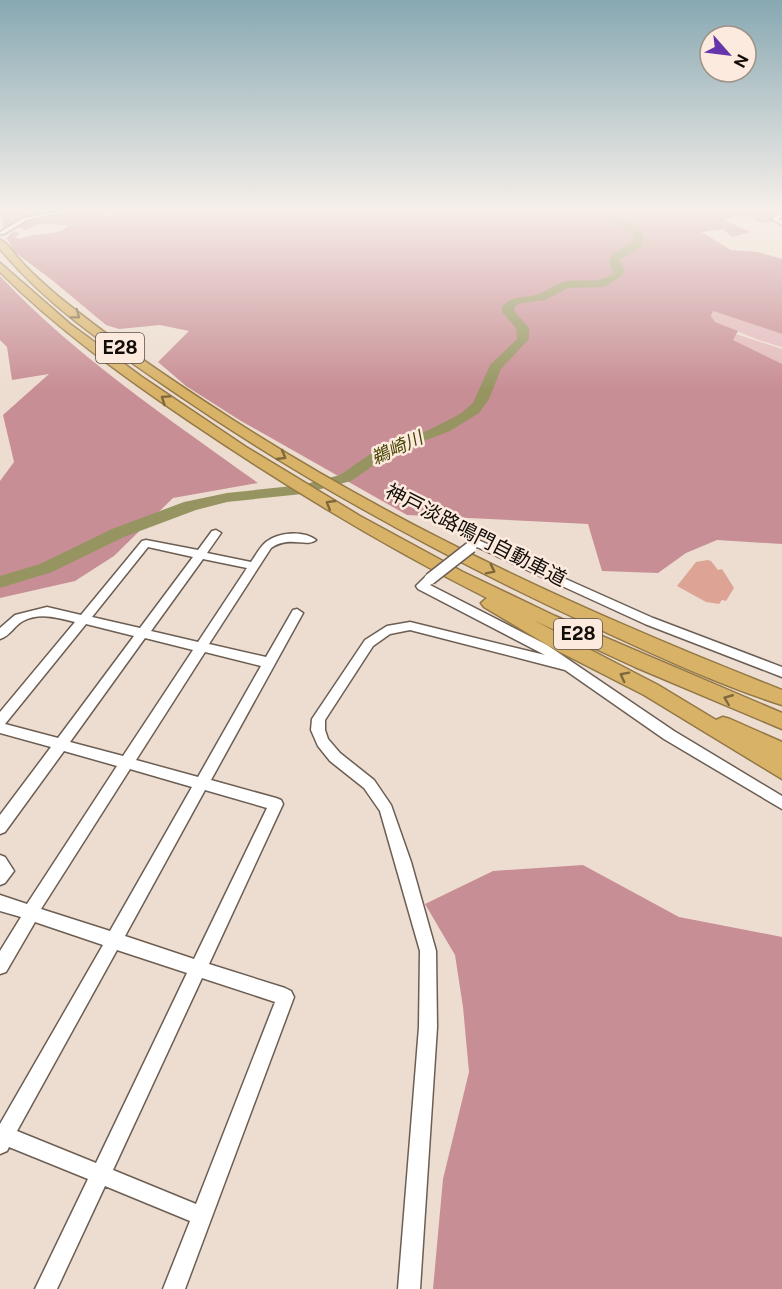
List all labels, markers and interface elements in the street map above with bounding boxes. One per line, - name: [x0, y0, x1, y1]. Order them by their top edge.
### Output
- north arrow: [698, 24, 758, 84]
- text: N: [729, 51, 752, 71]
- one-way arrow: [69, 307, 80, 318]
- road number: E28: [96, 333, 144, 363]
- one-way arrow: [161, 395, 172, 406]
- water label: 鵜崎川: [368, 426, 428, 468]
- one-way arrow: [275, 448, 286, 460]
- street label: 神戸淡路鳴門自動車道: [381, 479, 571, 591]
- one-way arrow: [325, 500, 336, 512]
- one-way arrow: [485, 563, 496, 574]
- road number: E28: [554, 619, 602, 649]
- one-way arrow: [619, 672, 630, 683]
- one-way arrow: [723, 694, 734, 706]

